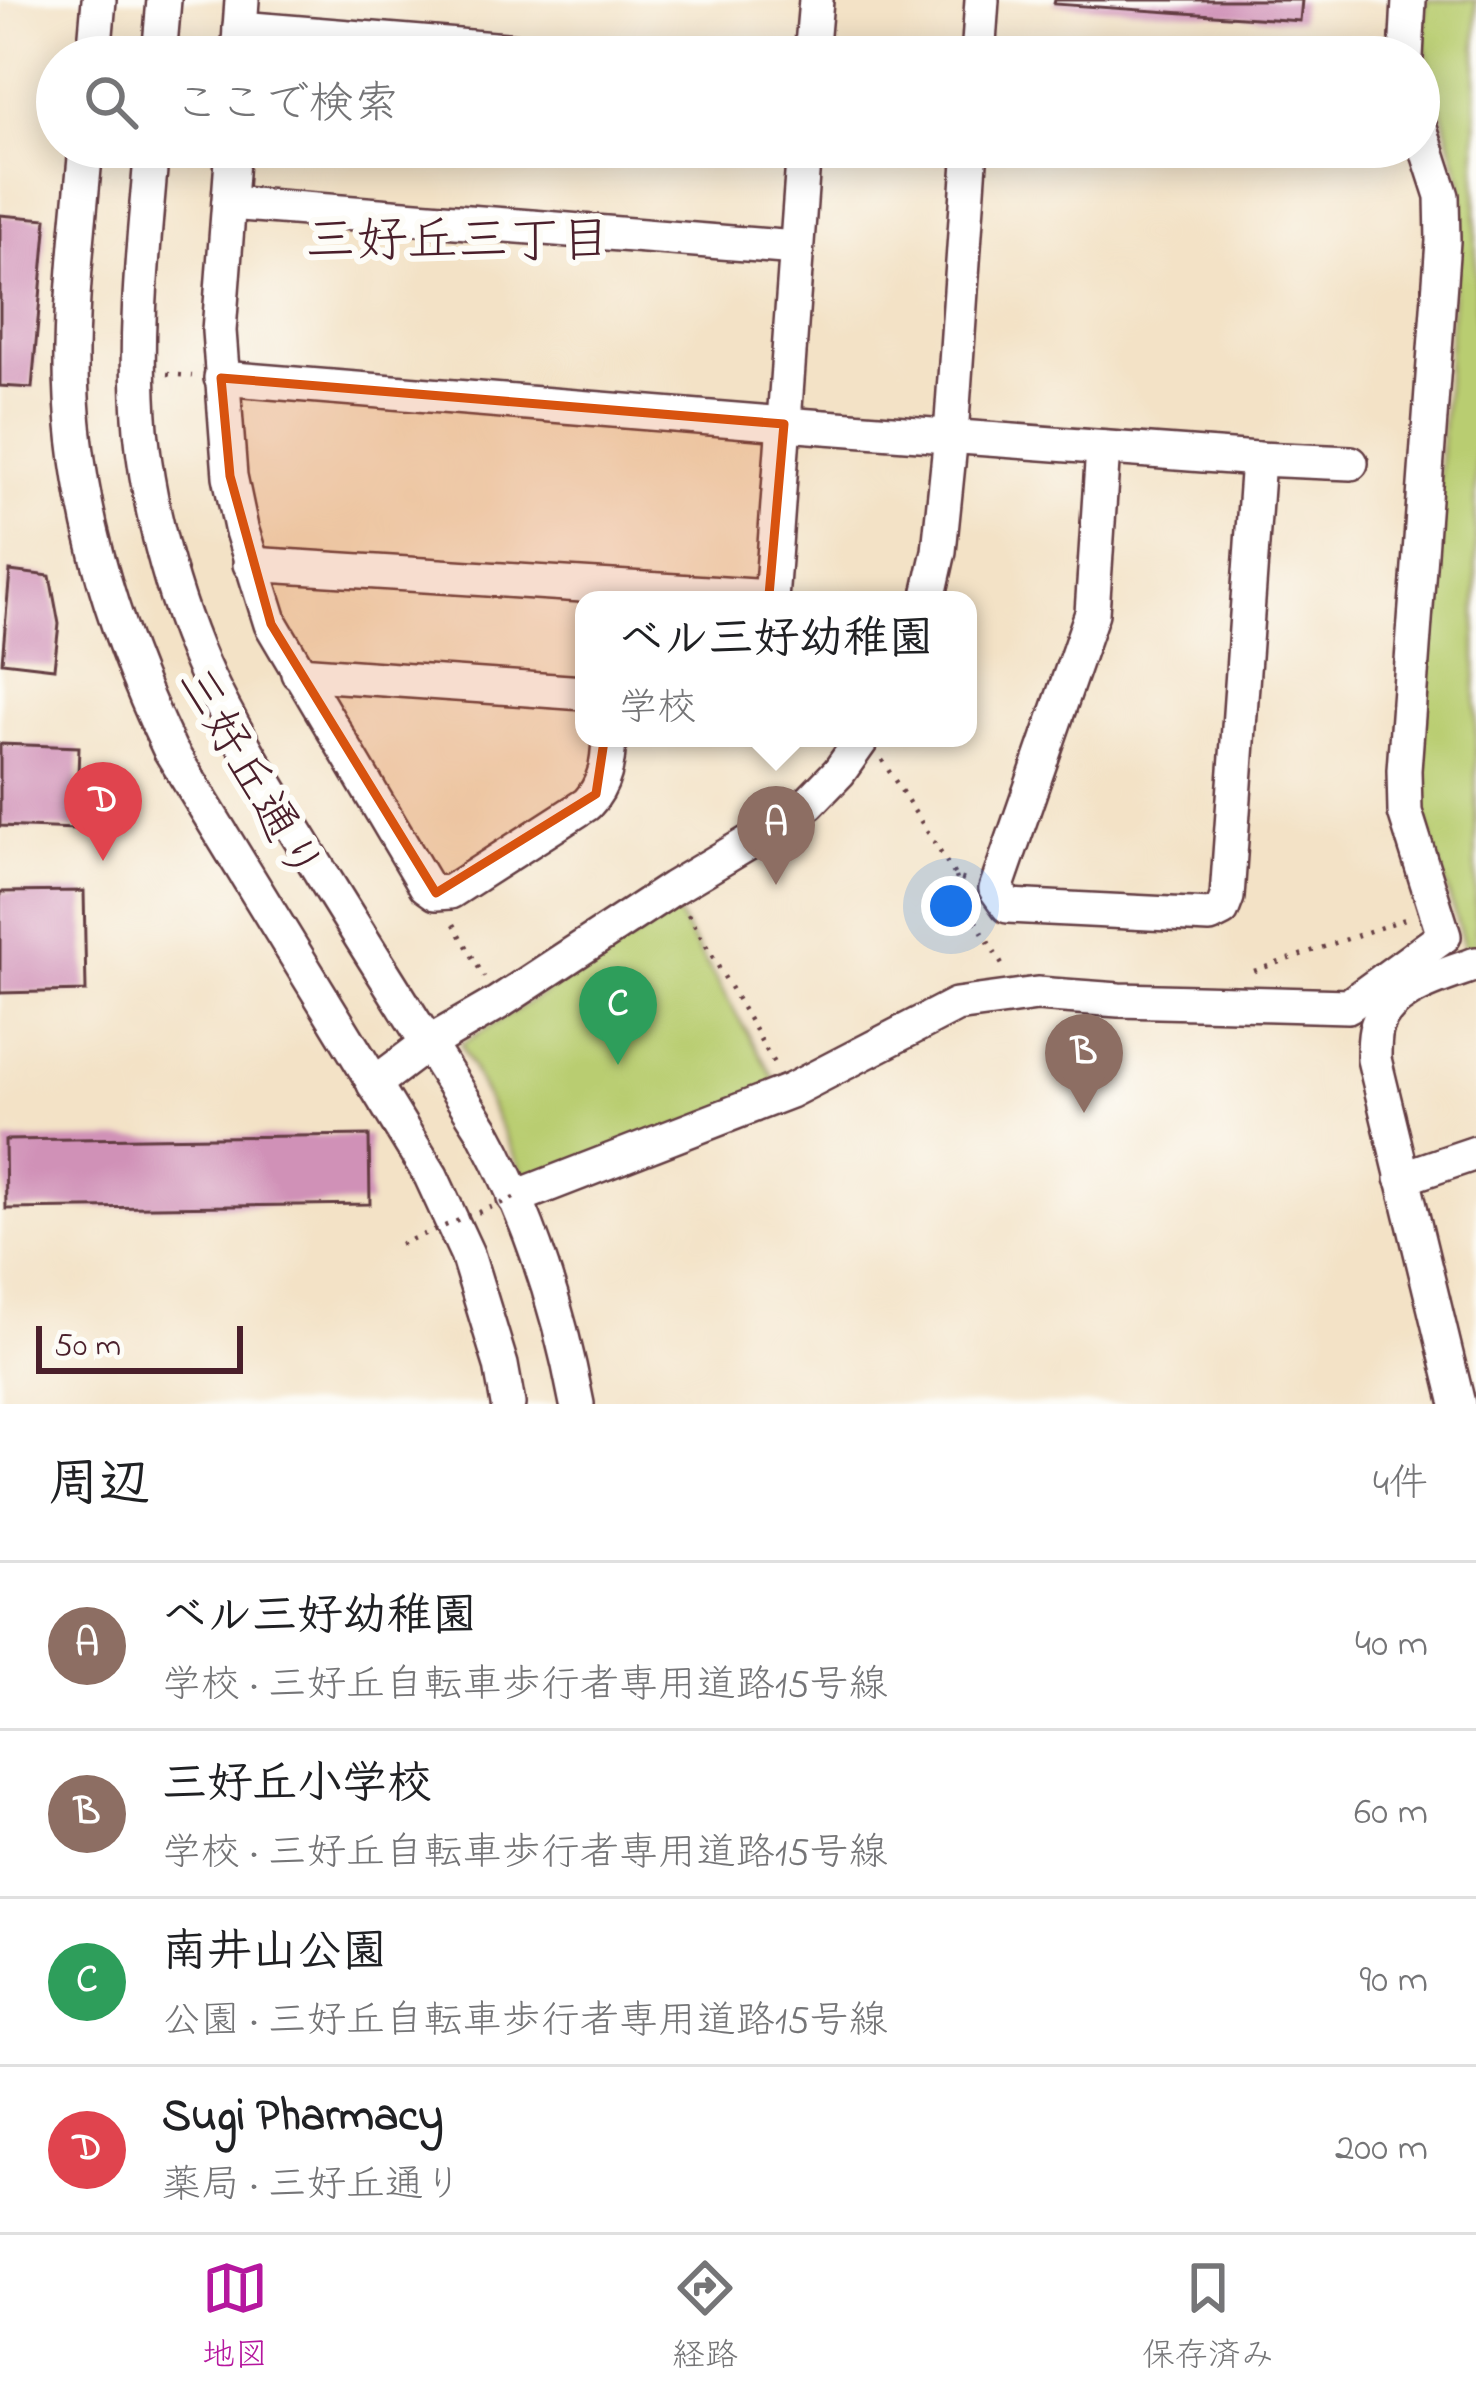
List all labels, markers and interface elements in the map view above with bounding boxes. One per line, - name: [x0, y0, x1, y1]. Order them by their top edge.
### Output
- search box: [36, 36, 1440, 168]
- icon: search: [78, 69, 144, 135]
- text: ここで検索: [174, 73, 399, 139]
- district label: 三好丘三丁目: [305, 206, 611, 281]
- popup: [575, 591, 977, 747]
- text: ベル三好幼稚園: [618, 608, 934, 674]
- street label: 三好丘通り: [158, 655, 338, 897]
- text: 学校: [618, 681, 697, 738]
- pin: D: [64, 762, 142, 861]
- pin: A: [737, 786, 815, 885]
- your location: [921, 876, 981, 936]
- pin: C: [579, 966, 657, 1065]
- pin: B: [1045, 1014, 1123, 1113]
- scale bar: [36, 1320, 243, 1373]
- text: 50 m: [54, 1323, 121, 1371]
- text: 周辺: [48, 1449, 150, 1524]
- text: 4件: [1373, 1457, 1428, 1514]
- text: ベル三好幼稚園: [162, 1585, 477, 1651]
- text: A: [75, 1617, 99, 1674]
- text: 40 m: [1355, 1617, 1428, 1674]
- text: 学校 · 三好丘自転車歩行者専用道路15号線: [162, 1658, 888, 1715]
- text: 三好丘小学校: [162, 1753, 432, 1819]
- text: B: [74, 1785, 100, 1842]
- text: 60 m: [1354, 1785, 1428, 1842]
- text: 学校 · 三好丘自転車歩行者専用道路15号線: [162, 1826, 888, 1883]
- text: 南井山公園: [162, 1921, 387, 1987]
- text: C: [76, 1953, 98, 2010]
- text: 90 m: [1359, 1953, 1428, 2010]
- text: 公園 · 三好丘自転車歩行者専用道路15号線: [162, 1994, 888, 2051]
- text: Sugi Pharmacy: [162, 2085, 443, 2151]
- text: D: [73, 2121, 101, 2178]
- text: 200 m: [1335, 2121, 1428, 2178]
- text: 薬局 · 三好丘通り: [162, 2158, 463, 2215]
- tab: 地図: [202, 2255, 268, 2381]
- tab: 経路: [672, 2255, 738, 2381]
- tab: 保存済み: [1142, 2255, 1274, 2381]

